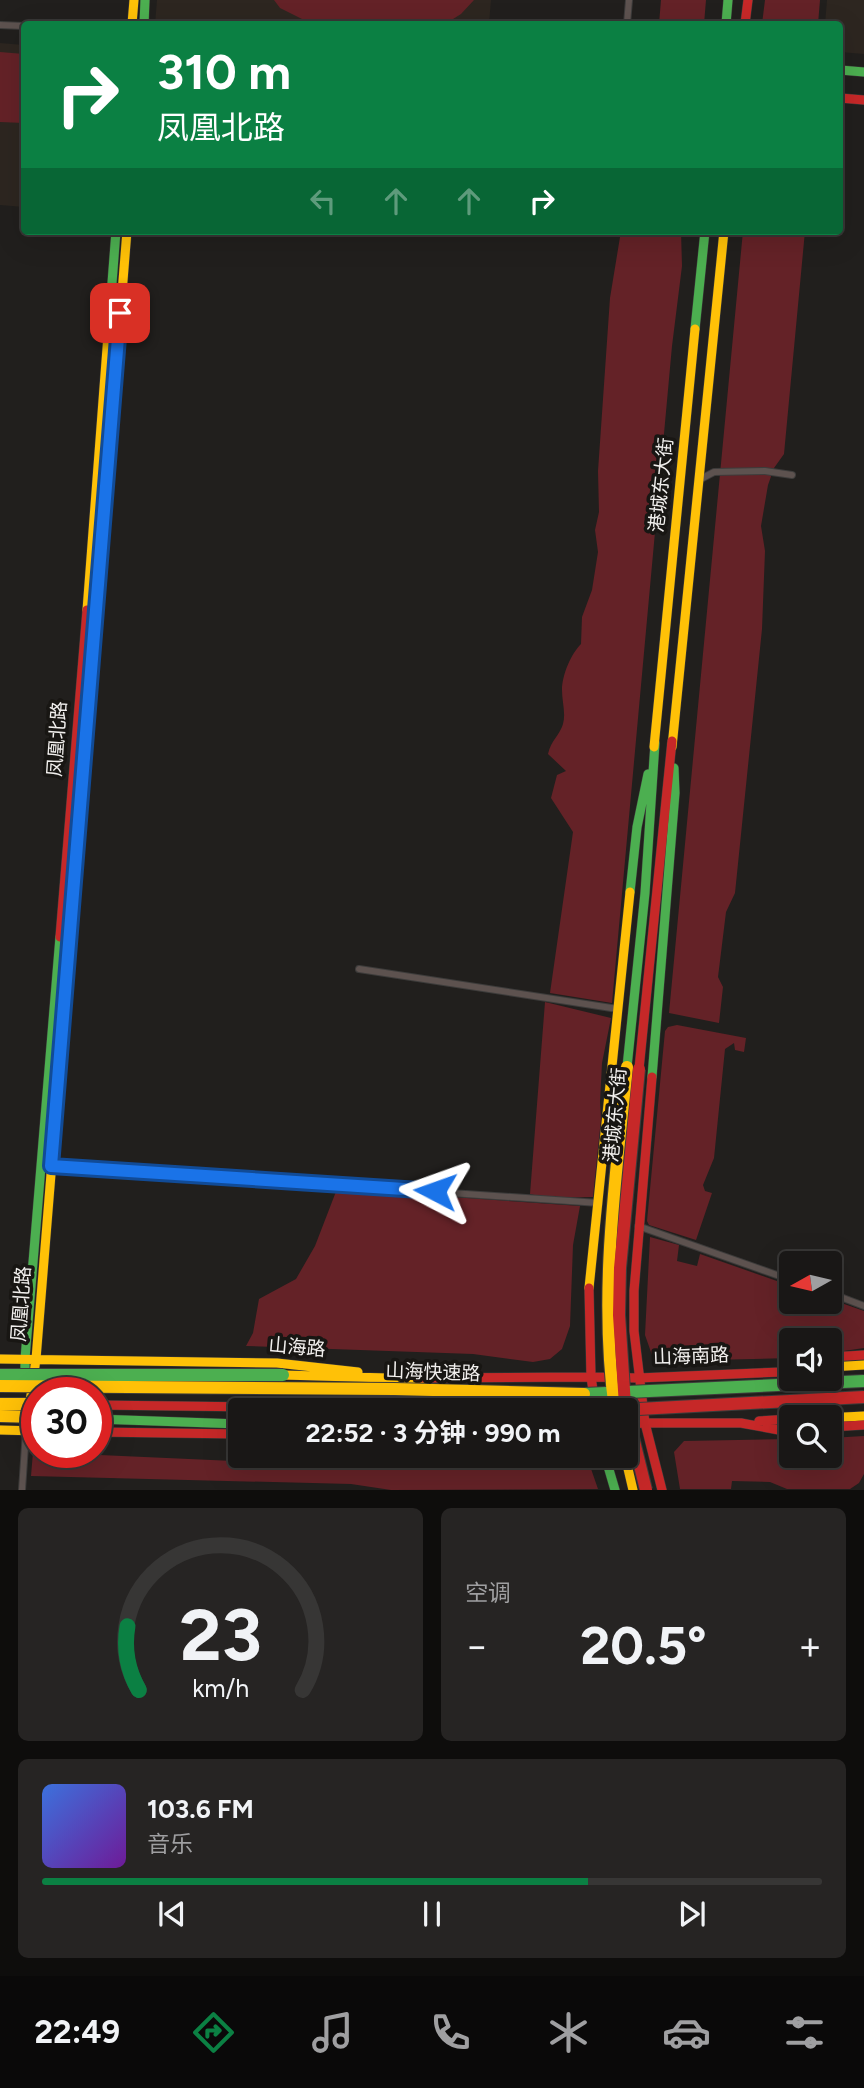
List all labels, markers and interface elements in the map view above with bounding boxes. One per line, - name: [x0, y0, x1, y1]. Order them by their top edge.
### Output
- text: 310 m: [157, 42, 291, 101]
- icon: right: [42, 49, 133, 140]
- text: 凤凰北路: [157, 109, 285, 147]
- icon: left: [304, 182, 342, 220]
- icon: ahead: [377, 182, 415, 220]
- icon: ahead: [450, 182, 488, 220]
- icon: right: [523, 182, 561, 220]
- pin: [90, 283, 150, 343]
- icon: arrive: [101, 294, 139, 332]
- street label: 港城东大街: [645, 437, 677, 533]
- street label: 凤凰北路: [43, 700, 71, 778]
- street label: 港城东大街: [599, 1067, 631, 1163]
- position arrow: [398, 1154, 472, 1228]
- north arrow: [779, 1251, 842, 1314]
- map controls: [779, 1251, 842, 1468]
- street label: 凤凰北路: [7, 1265, 35, 1343]
- button: sound: [779, 1328, 842, 1391]
- street label: 山海路: [268, 1333, 326, 1361]
- street label: 山海南路: [653, 1343, 729, 1369]
- street label: 山海快速路: [385, 1359, 481, 1385]
- speed limit sign: 30: [21, 1377, 112, 1468]
- button: search: [779, 1405, 842, 1468]
- text: 22:52 · 3 分钟 · 990 m: [306, 1417, 560, 1449]
- text: 空调: [465, 1579, 511, 1607]
- text: 23: [179, 1592, 262, 1679]
- text: 20.5°: [580, 1615, 707, 1677]
- text: −: [465, 1623, 489, 1669]
- text: +: [798, 1623, 822, 1669]
- text: km/h: [192, 1673, 249, 1703]
- text: 103.6 FM: [147, 1793, 254, 1825]
- text: 音乐: [147, 1830, 193, 1858]
- icon: previous: [153, 1895, 191, 1933]
- icon: pause: [413, 1895, 451, 1933]
- icon: next: [673, 1895, 711, 1933]
- icon: directions: [189, 2008, 238, 2057]
- icon: music: [308, 2008, 357, 2057]
- icon: phone: [426, 2008, 475, 2057]
- icon: climate: [544, 2008, 593, 2057]
- icon: car: [662, 2008, 711, 2057]
- icon: filters: [780, 2008, 829, 2057]
- text: 22:49: [35, 2013, 120, 2051]

